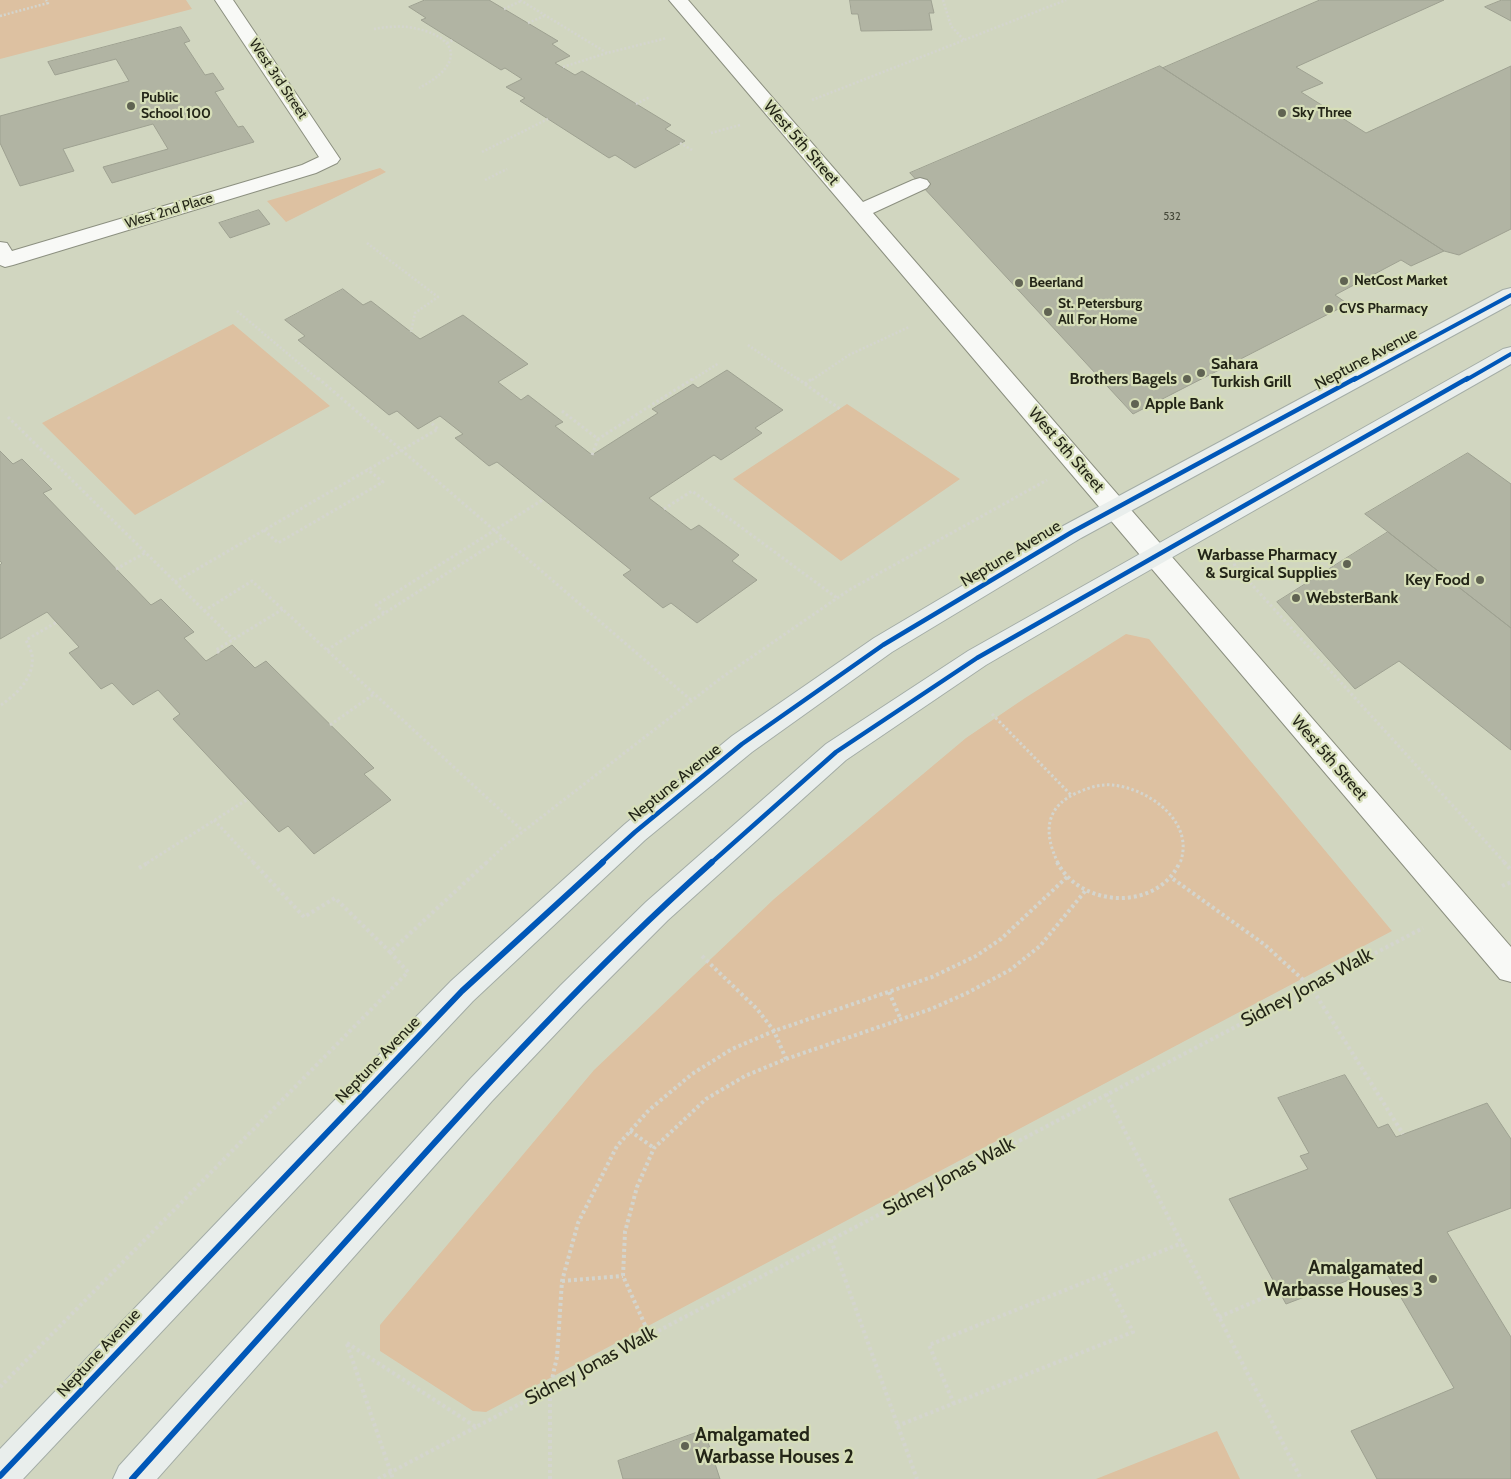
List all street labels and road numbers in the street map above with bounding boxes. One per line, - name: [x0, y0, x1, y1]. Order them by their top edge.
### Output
- street label: West 3rd Street: [245, 36, 311, 122]
- street label: West 5th Street: [759, 97, 843, 189]
- street label: West 2nd Place: [123, 190, 215, 232]
- street label: Neptune Avenue: [1311, 324, 1421, 394]
- street label: West 5th Street: [1024, 404, 1108, 496]
- street label: Neptune Avenue: [958, 517, 1064, 591]
- street label: West 5th Street: [1287, 712, 1371, 804]
- street label: Neptune Avenue: [625, 740, 725, 826]
- street label: Sidney Jonas Walk: [1237, 944, 1377, 1032]
- street label: Neptune Avenue: [332, 1013, 424, 1107]
- street label: Sidney Jonas Walk: [879, 1133, 1019, 1221]
- street label: Neptune Avenue: [53, 1305, 145, 1401]
- street label: Sidney Jonas Walk: [521, 1322, 661, 1410]

